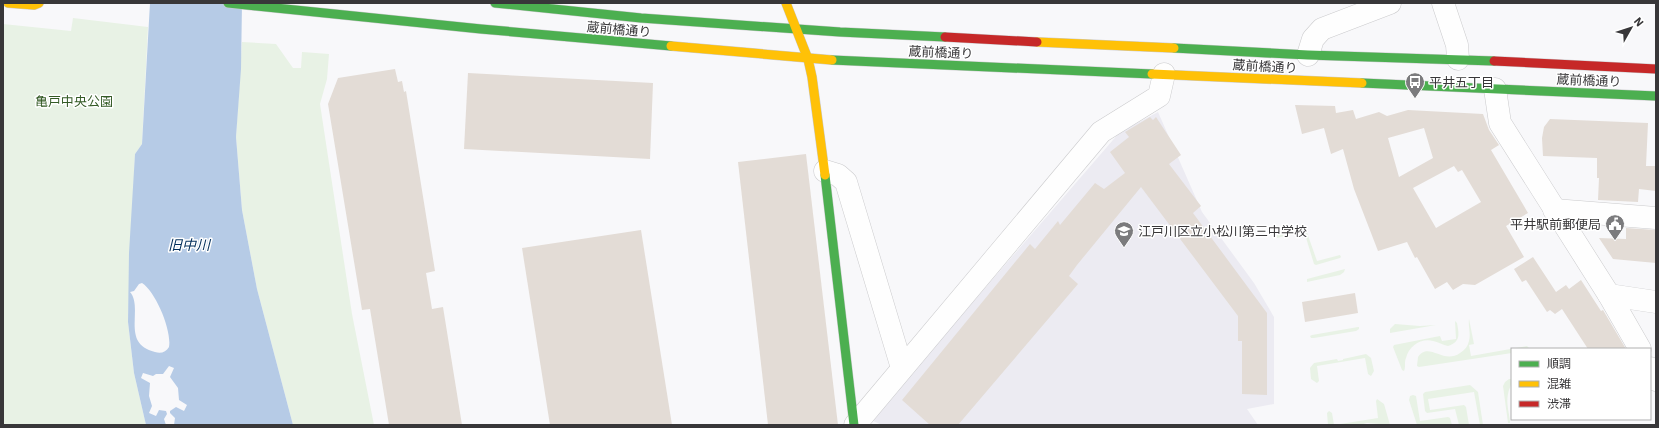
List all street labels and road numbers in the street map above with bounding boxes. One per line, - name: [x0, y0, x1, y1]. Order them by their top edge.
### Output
- street label: 蔵前橋通り: [586, 18, 652, 41]
- street label: 蔵前橋通り: [908, 43, 974, 62]
- street label: 蔵前橋通り: [1232, 56, 1298, 77]
- street label: 蔵前橋通り: [1556, 71, 1622, 90]

